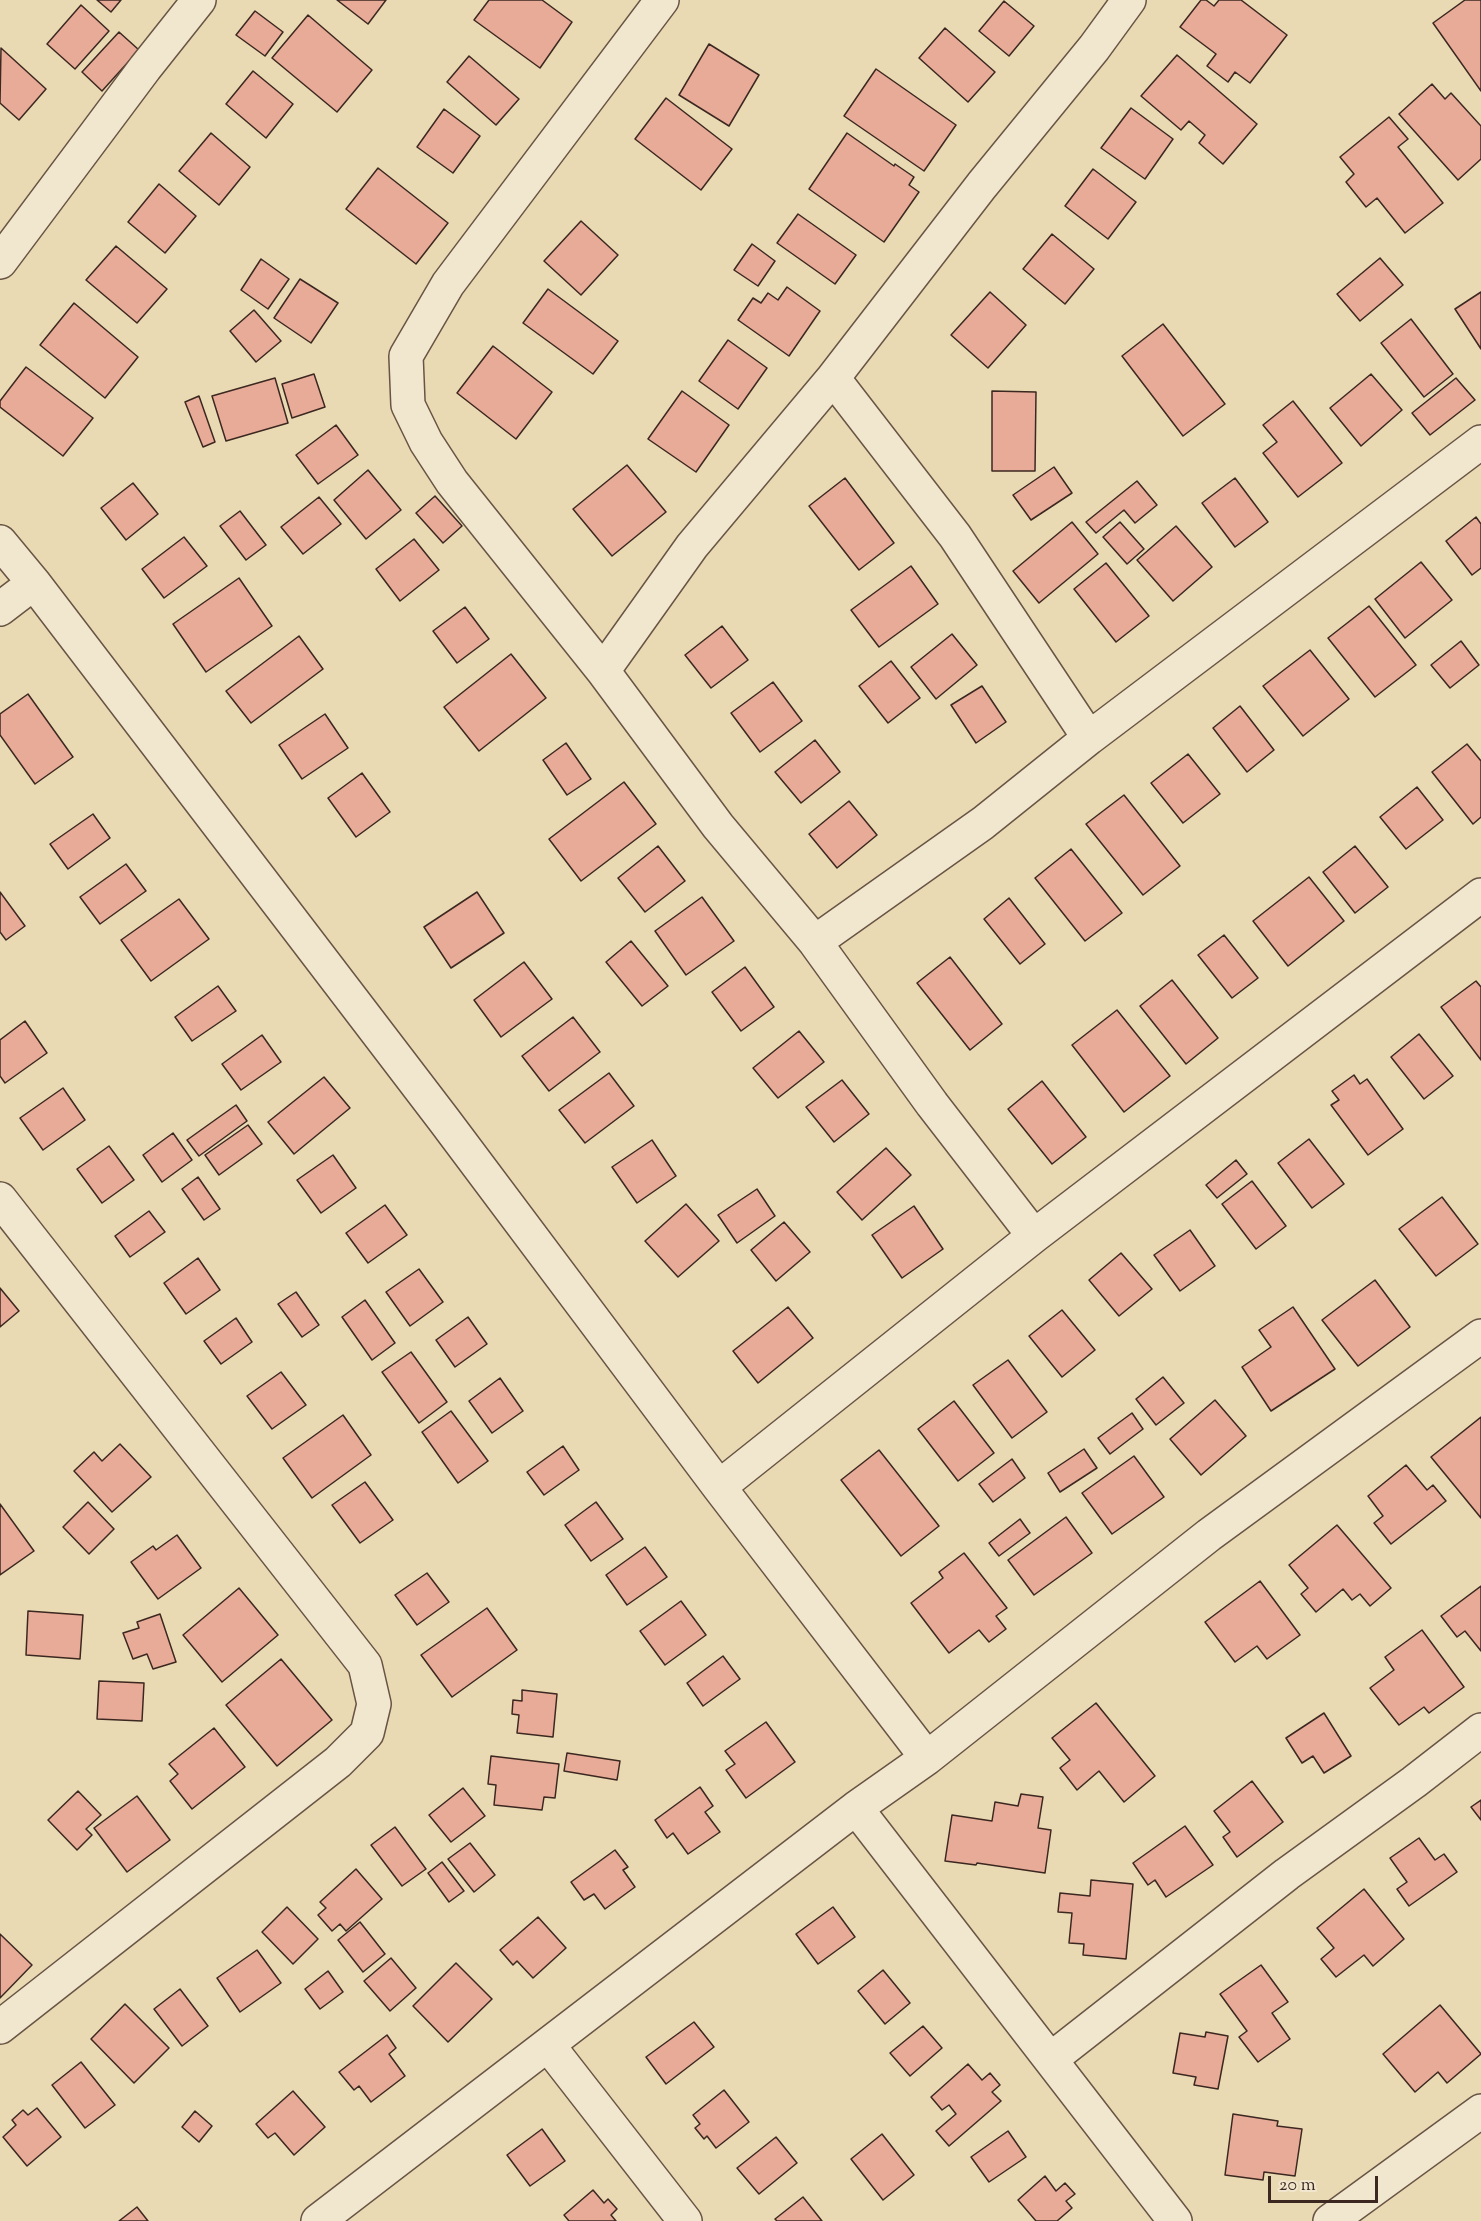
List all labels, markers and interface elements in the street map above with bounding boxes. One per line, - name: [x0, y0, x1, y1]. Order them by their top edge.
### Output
- scale bar: [1271, 2164, 1380, 2202]
- text: 20 m: [1279, 2173, 1316, 2199]

